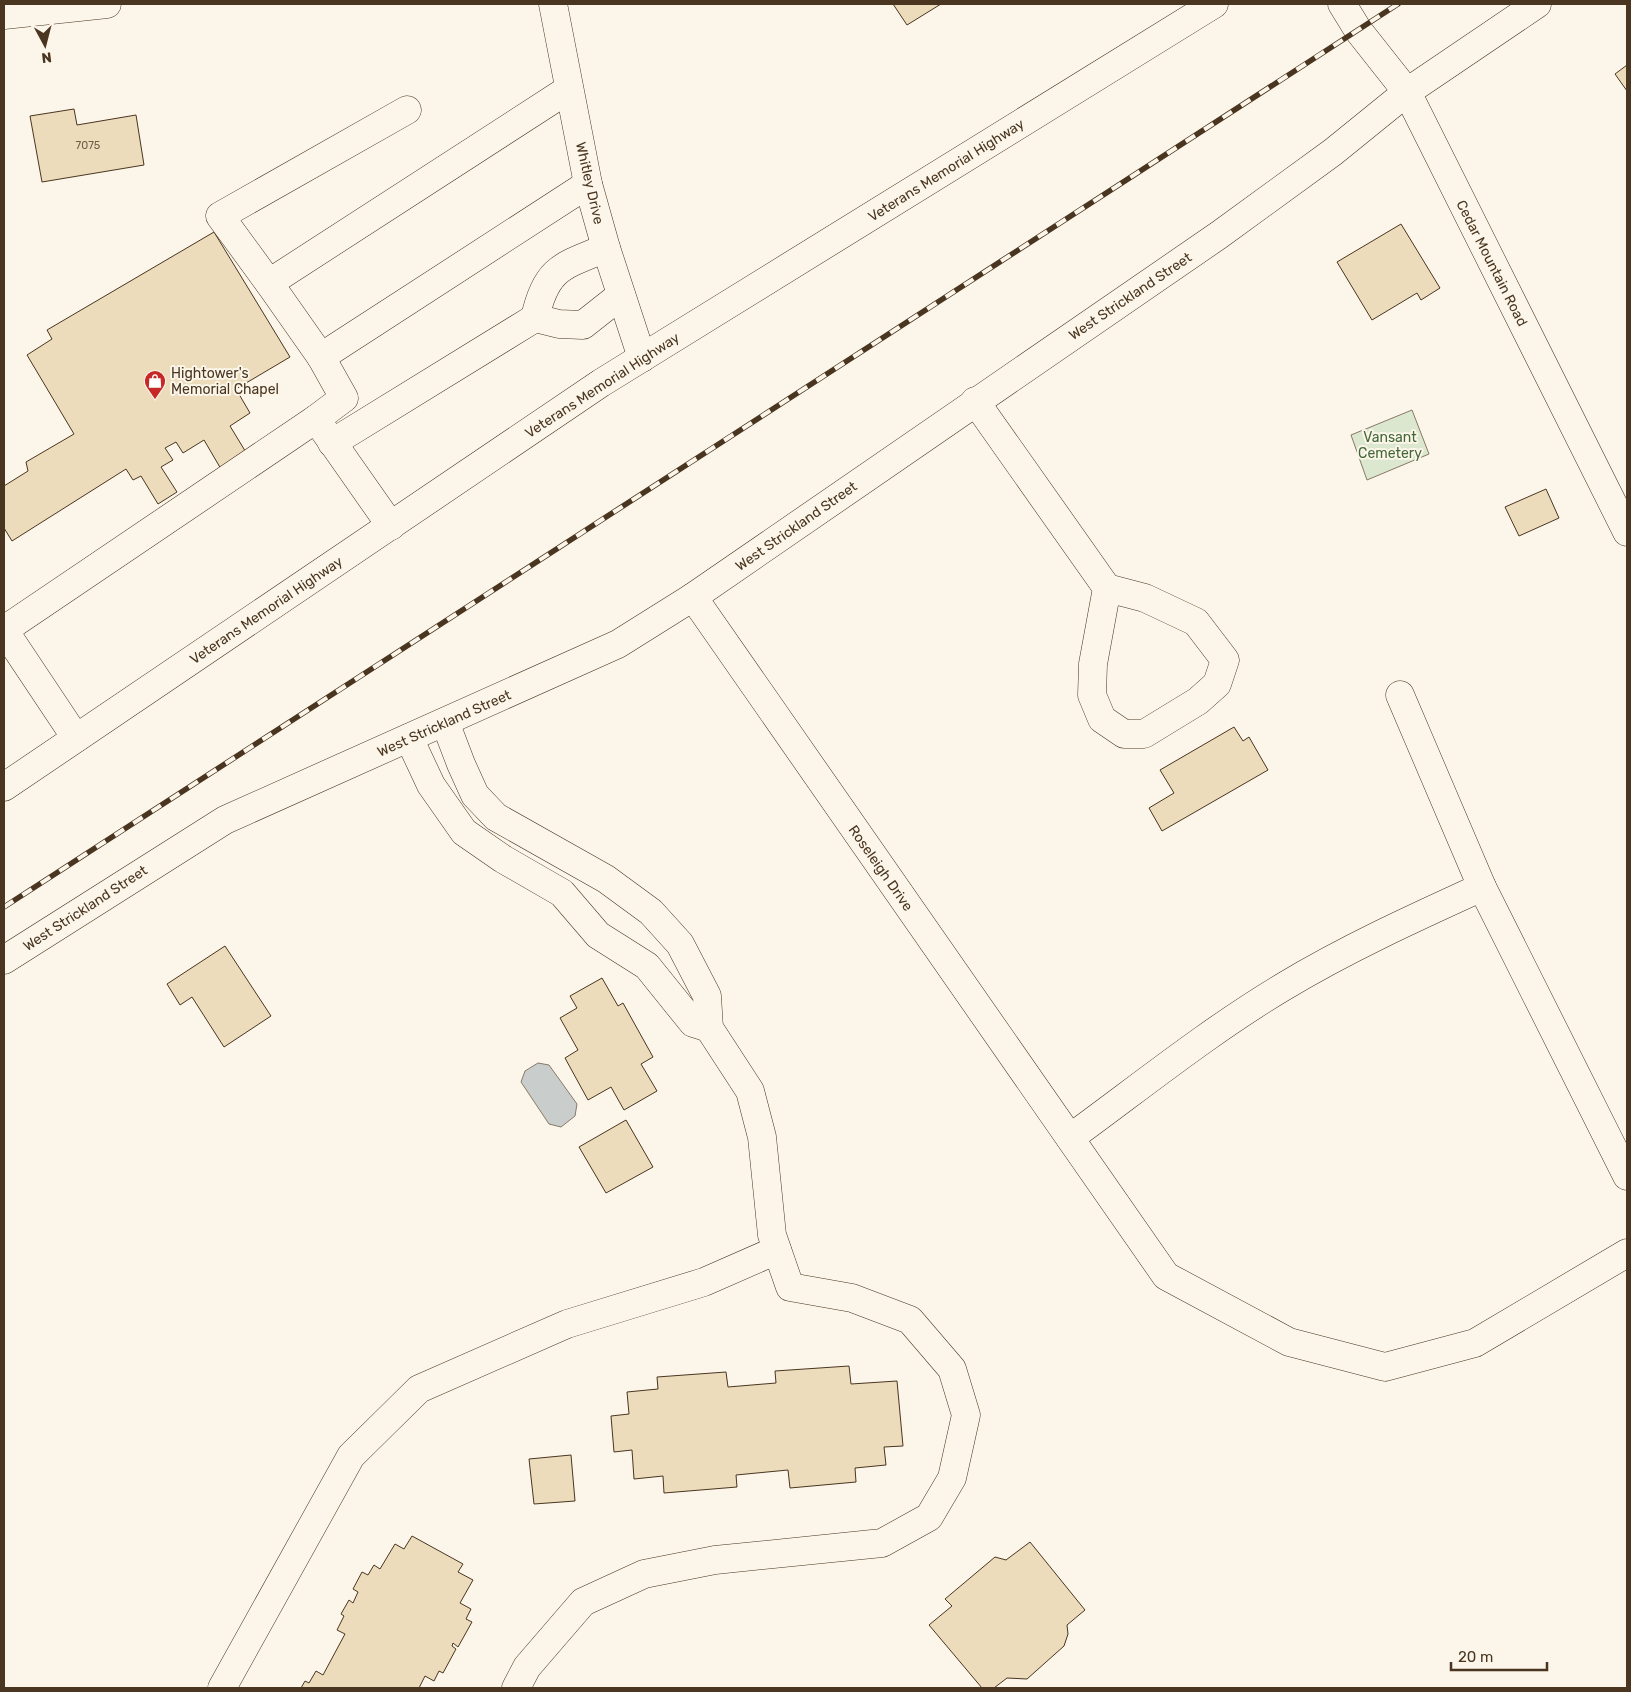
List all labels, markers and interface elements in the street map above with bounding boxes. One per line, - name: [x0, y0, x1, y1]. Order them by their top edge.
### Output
- north arrow: [20, 20, 70, 70]
- text: N: [40, 48, 53, 66]
- street label: Veterans Memorial Highway: [865, 115, 1028, 226]
- house number: 7075: [76, 139, 101, 152]
- street label: Whitley Drive: [572, 140, 607, 226]
- street label: Cedar Mountain Road: [1452, 197, 1531, 329]
- street label: West Strickland Street: [1066, 249, 1195, 344]
- street label: Veterans Memorial Highway: [522, 329, 683, 442]
- place label: Hightower's Memorial Chapel: [171, 365, 279, 398]
- shop icon: Hightower's Memorial Chapel: [143, 369, 167, 400]
- park label: Vansant Cemetery: [1358, 429, 1422, 462]
- street label: West Strickland Street: [732, 478, 861, 575]
- street label: Veterans Memorial Highway: [187, 553, 346, 668]
- street label: West Strickland Street: [375, 686, 514, 761]
- street label: Roseleigh Drive: [845, 822, 917, 915]
- street label: West Strickland Street: [20, 862, 151, 955]
- scale bar: [1451, 1640, 1547, 1672]
- text: 20 m: [1458, 1648, 1493, 1666]

